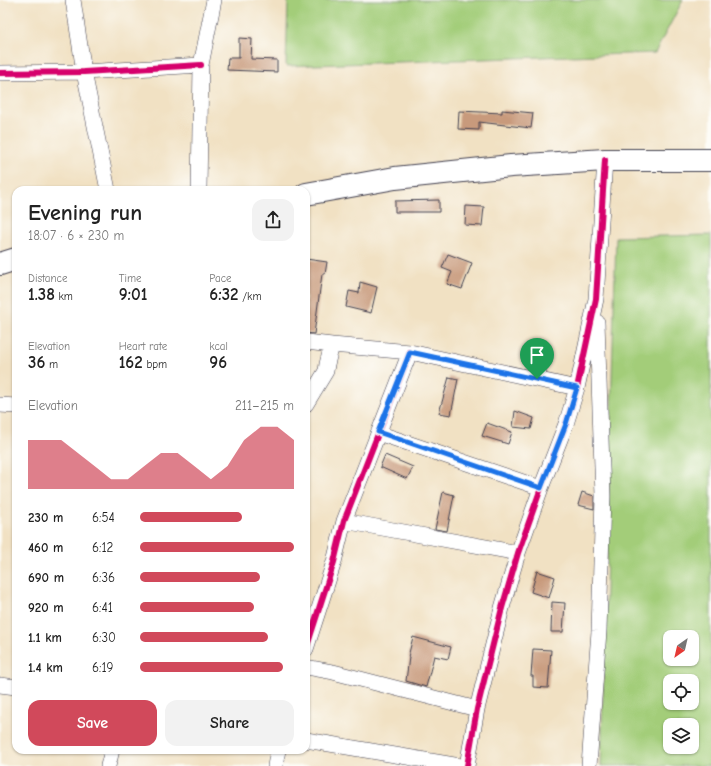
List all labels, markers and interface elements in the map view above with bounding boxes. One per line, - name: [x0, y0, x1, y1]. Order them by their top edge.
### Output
- button: share: [252, 199, 294, 241]
- text: Evening run: [28, 200, 142, 226]
- text: 18:07 · 6 × 230 m: [28, 228, 124, 243]
- text: Distance: [28, 272, 67, 285]
- text: Time: [119, 272, 142, 285]
- text: Pace: [209, 272, 232, 285]
- text: 1.38: [28, 285, 55, 304]
- text: 9:01: [119, 285, 147, 304]
- text: 6:32: [209, 285, 239, 304]
- text: km: [55, 290, 73, 303]
- text: /km: [239, 290, 262, 303]
- pin: [520, 338, 554, 379]
- text: Elevation: [28, 340, 70, 353]
- text: Heart rate: [119, 340, 167, 353]
- text: kcal: [209, 340, 228, 353]
- icon: arrive: [526, 344, 548, 366]
- text: 36: [28, 353, 45, 372]
- text: 162: [119, 353, 143, 372]
- text: 96: [209, 353, 227, 372]
- text: m: [45, 358, 58, 371]
- text: bpm: [143, 358, 167, 371]
- text: Elevation: [28, 398, 78, 413]
- text: 211–215 m: [235, 398, 294, 413]
- text: 230 m: [28, 510, 63, 525]
- text: 6:54: [92, 510, 115, 525]
- text: 460 m: [28, 540, 63, 555]
- text: 6:12: [92, 540, 113, 555]
- text: 690 m: [28, 570, 64, 585]
- text: 6:36: [92, 570, 115, 585]
- text: 920 m: [28, 600, 64, 615]
- text: 6:41: [92, 600, 113, 615]
- text: 1.1 km: [28, 630, 62, 645]
- text: 6:30: [92, 630, 116, 645]
- north arrow: [663, 630, 699, 666]
- map controls: [663, 630, 699, 754]
- text: 1.4 km: [28, 660, 63, 675]
- text: 6:19: [92, 660, 113, 675]
- button: locate: [663, 674, 699, 710]
- button: Save: [28, 700, 157, 746]
- button: Share: [165, 700, 294, 746]
- button: layers: [663, 718, 699, 754]

